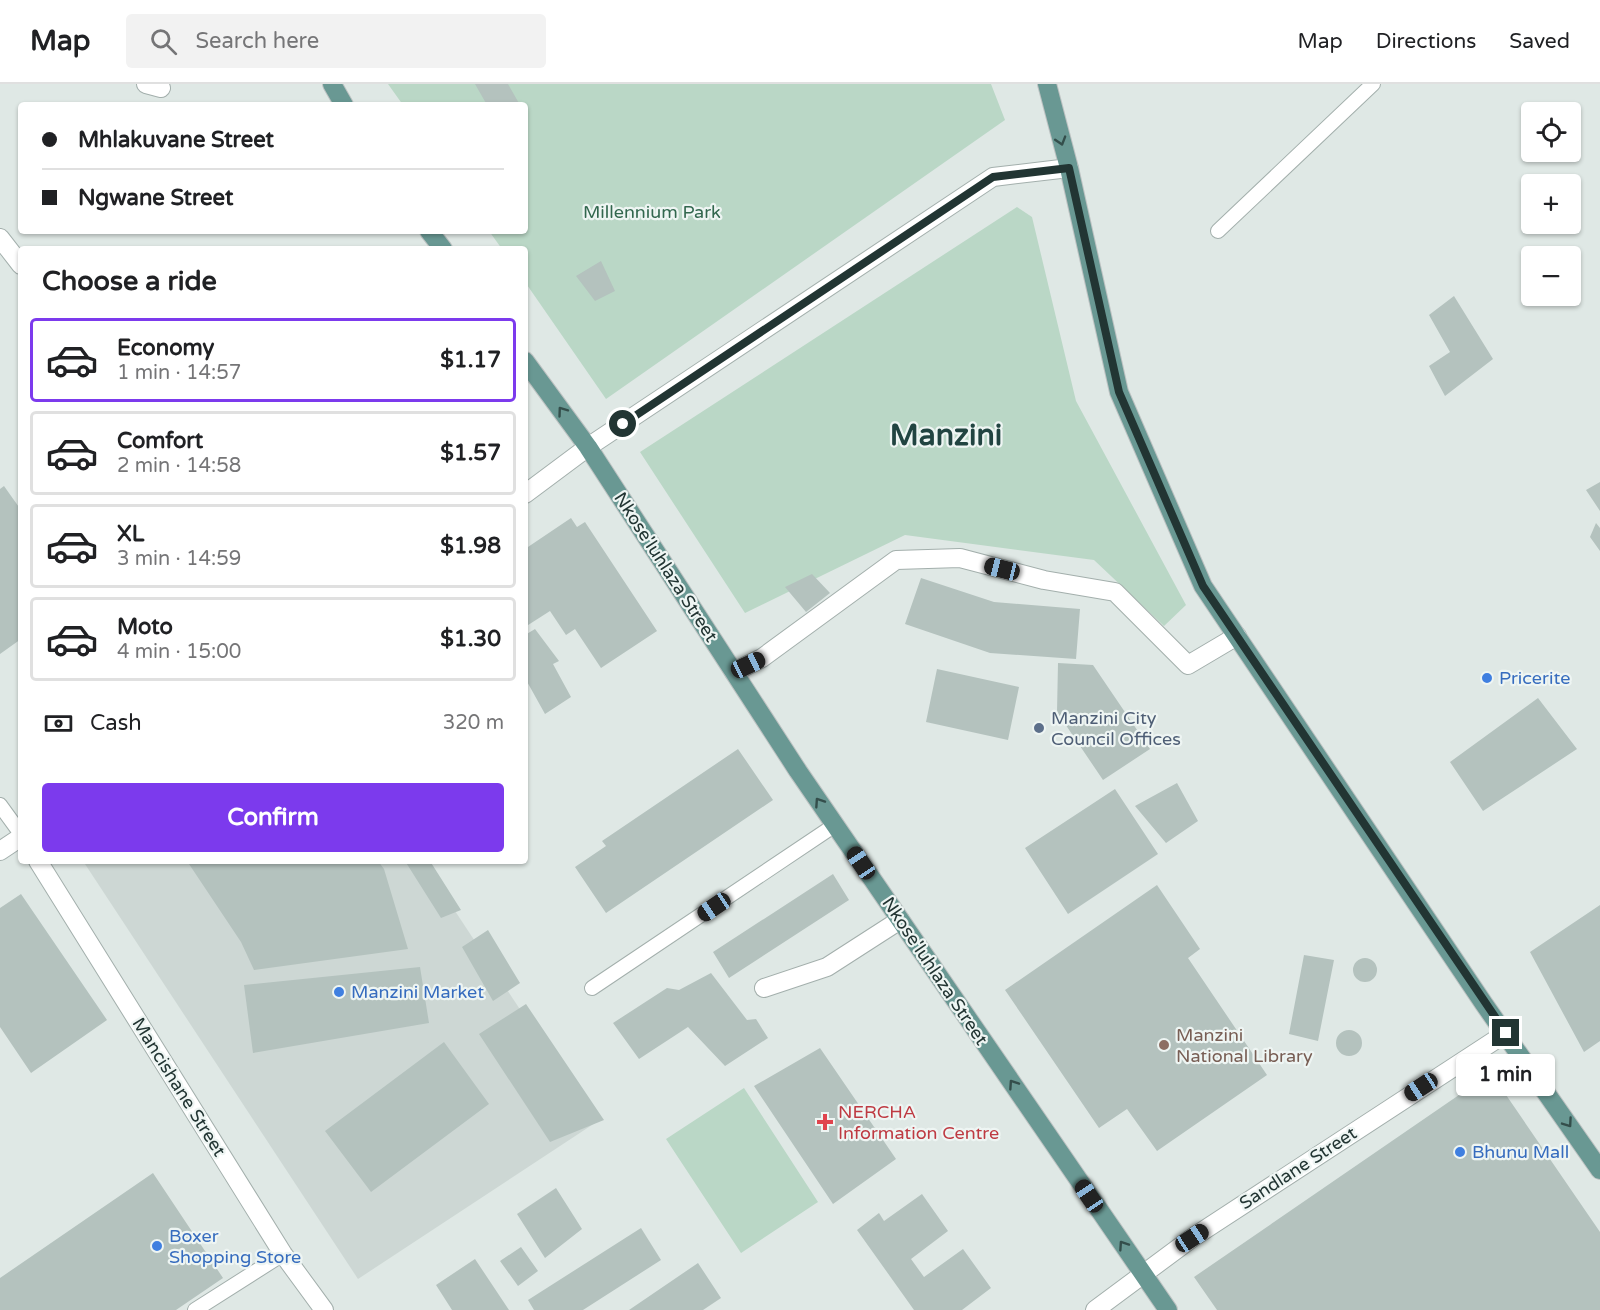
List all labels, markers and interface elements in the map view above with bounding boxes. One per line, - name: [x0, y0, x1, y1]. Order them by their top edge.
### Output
- search box: [126, 14, 546, 68]
- text: Map: [30, 24, 90, 58]
- icon: search: [147, 25, 180, 58]
- text: Search here: [195, 28, 319, 54]
- text: Map: [1297, 29, 1343, 54]
- text: Directions: [1376, 29, 1476, 54]
- text: Saved: [1509, 29, 1570, 54]
- map controls: [1521, 102, 1581, 306]
- button: locate: [1521, 102, 1581, 162]
- text: Mhlakuvane Street: [78, 127, 274, 153]
- one-way arrow: [1054, 135, 1066, 146]
- button: +: [1521, 174, 1581, 234]
- text: Ngwane Street: [78, 185, 233, 211]
- park label: Millennium Park: [583, 201, 721, 223]
- button: −: [1521, 246, 1581, 306]
- text: Choose a ride: [42, 265, 217, 298]
- icon: car: [45, 333, 99, 387]
- text: Economy: [117, 335, 214, 361]
- text: $1.17: [440, 347, 501, 373]
- text: 1 min · 14:57: [117, 361, 241, 385]
- one-way arrow: [558, 406, 569, 417]
- route start: [609, 410, 636, 437]
- district label: Manzini: [890, 417, 1002, 454]
- icon: car: [45, 426, 99, 480]
- text: Comfort: [117, 428, 203, 454]
- text: $1.57: [440, 440, 501, 466]
- text: 2 min · 14:58: [117, 454, 241, 478]
- street label: Nkose'luhlaza Street: [609, 488, 723, 646]
- icon: car: [45, 519, 99, 573]
- text: XL: [117, 521, 144, 547]
- text: $1.98: [440, 533, 501, 559]
- text: 3 min · 14:59: [117, 547, 241, 571]
- car: [982, 556, 1022, 582]
- icon: car: [45, 612, 99, 666]
- text: Moto: [117, 614, 173, 640]
- text: $1.30: [440, 626, 501, 652]
- text: 4 min · 15:00: [117, 640, 241, 664]
- car: [728, 649, 768, 681]
- place label: Pricerite: [1499, 667, 1570, 689]
- marker: Pricerite: [1480, 671, 1494, 685]
- icon: cash: [42, 707, 75, 740]
- place label: Manzini City Council Offices: [1051, 707, 1181, 750]
- text: Cash: [90, 710, 142, 736]
- text: 320 m: [443, 711, 504, 735]
- marker: Manzini City Council Offices: [1032, 721, 1046, 735]
- button: Confirm: [42, 783, 504, 852]
- one-way arrow: [815, 797, 826, 808]
- car: [843, 843, 879, 883]
- car: [694, 889, 734, 925]
- street label: Nkose'luhlaza Street: [877, 893, 993, 1049]
- place label: Manzini Market: [351, 981, 484, 1003]
- marker: Manzini Market: [332, 985, 346, 999]
- street label: Mancishane Street: [127, 1014, 231, 1161]
- route end: [1492, 1019, 1519, 1046]
- place label: Manzini National Library: [1176, 1024, 1313, 1067]
- marker: Manzini National Library: [1157, 1038, 1171, 1052]
- callout: 1 min: [1456, 1054, 1556, 1096]
- text: 1 min: [1479, 1063, 1532, 1087]
- car: [1401, 1070, 1441, 1104]
- one-way arrow: [1009, 1079, 1020, 1090]
- place label: NERCHA Information Centre: [838, 1101, 999, 1144]
- marker: NERCHA Information Centre: [816, 1113, 834, 1131]
- one-way arrow: [1561, 1117, 1572, 1128]
- street label: Sandlane Street: [1235, 1122, 1361, 1214]
- place label: Bhunu Mall: [1472, 1141, 1569, 1163]
- marker: Bhunu Mall: [1453, 1145, 1467, 1159]
- car: [1071, 1176, 1107, 1216]
- car: [1172, 1221, 1212, 1255]
- place label: Boxer Shopping Store: [169, 1225, 301, 1268]
- marker: Boxer Shopping Store: [150, 1239, 164, 1253]
- one-way arrow: [1119, 1240, 1130, 1251]

